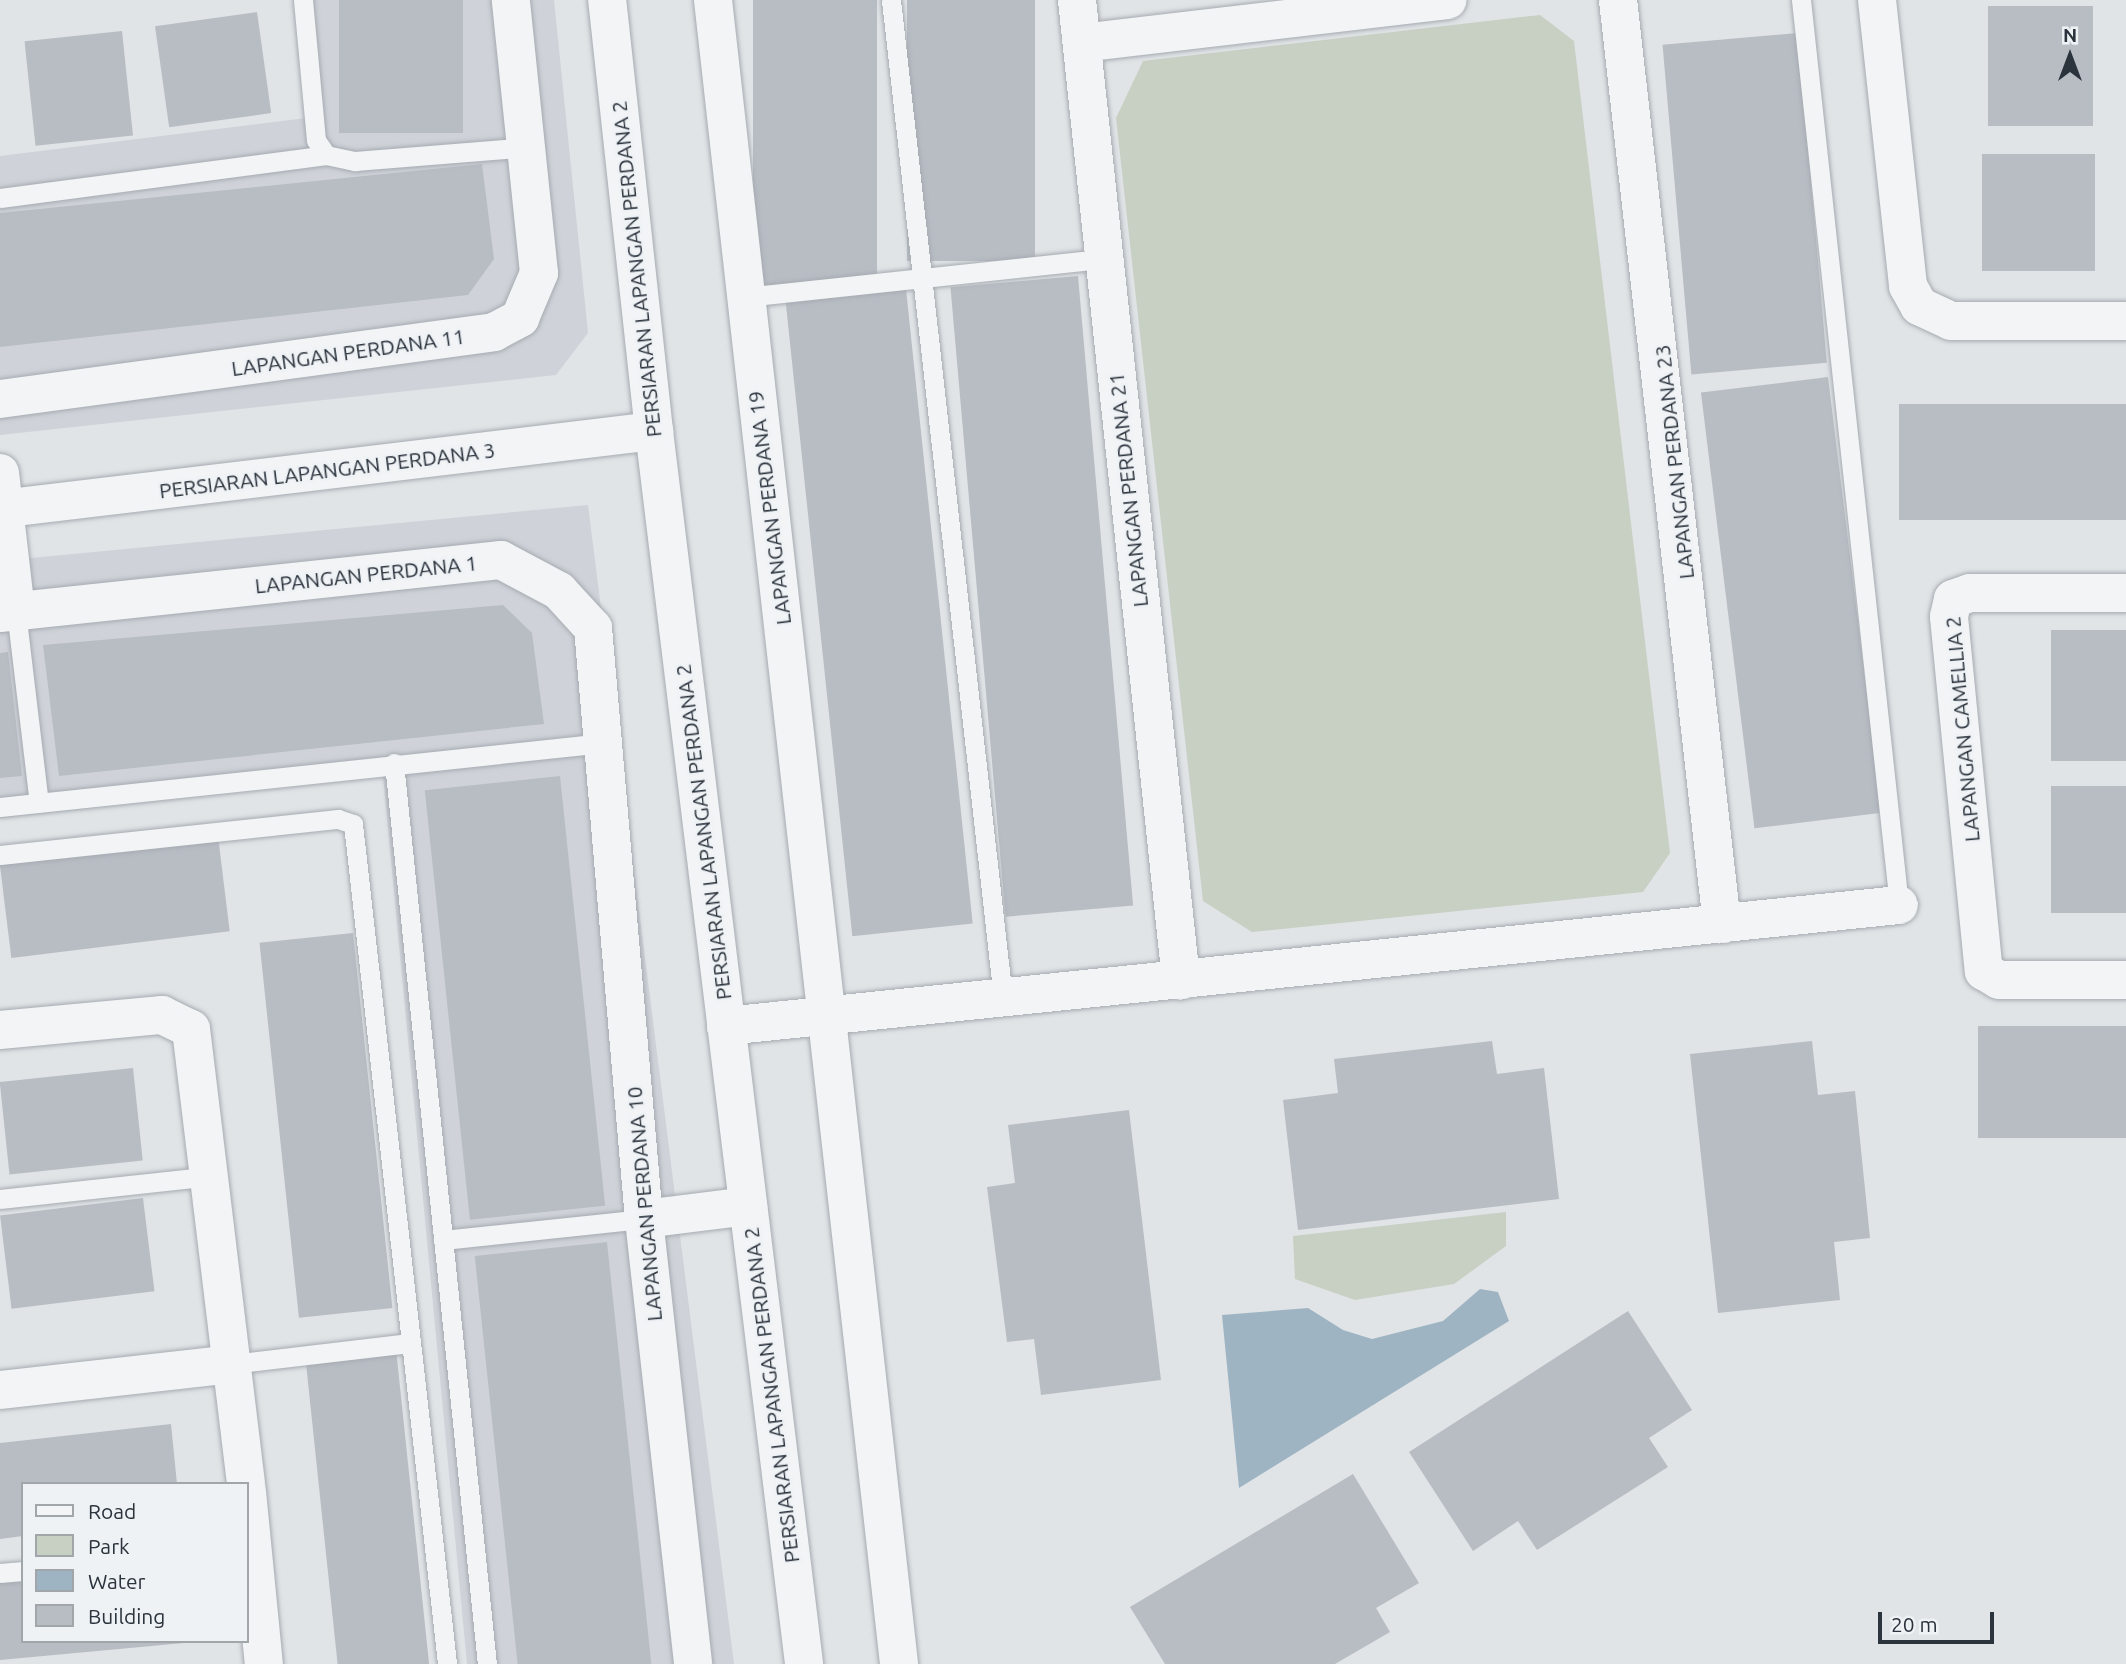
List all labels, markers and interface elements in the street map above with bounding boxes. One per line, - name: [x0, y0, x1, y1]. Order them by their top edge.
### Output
- north arrow: [2035, 21, 2105, 91]
- text: N: [2063, 24, 2077, 46]
- street label: PERSIARAN LAPANGAN PERDANA 2: [606, 99, 666, 439]
- street label: LAPANGAN PERDANA 11: [230, 323, 466, 381]
- street label: LAPANGAN PERDANA 23: [1649, 344, 1699, 580]
- street label: LAPANGAN PERDANA 21: [1103, 372, 1153, 608]
- street label: LAPANGAN PERDANA 19: [742, 390, 796, 626]
- street label: PERSIARAN LAPANGAN PERDANA 3: [158, 437, 496, 503]
- street label: LAPANGAN PERDANA 1: [253, 550, 479, 598]
- street label: LAPANGAN CAMELLIA 2: [1940, 615, 1984, 843]
- street label: PERSIARAN LAPANGAN PERDANA 2: [670, 663, 736, 1001]
- street label: LAPANGAN PERDANA 10: [621, 1086, 667, 1322]
- street label: PERSIARAN LAPANGAN PERDANA 2: [738, 1226, 804, 1564]
- legend: [21, 1482, 248, 1643]
- text: Road: [88, 1499, 136, 1523]
- text: Park: [88, 1534, 130, 1558]
- text: Water: [88, 1569, 146, 1593]
- scale bar: [1881, 1598, 1996, 1642]
- text: Building: [88, 1604, 165, 1628]
- text: 20 m: [1891, 1612, 1938, 1636]

